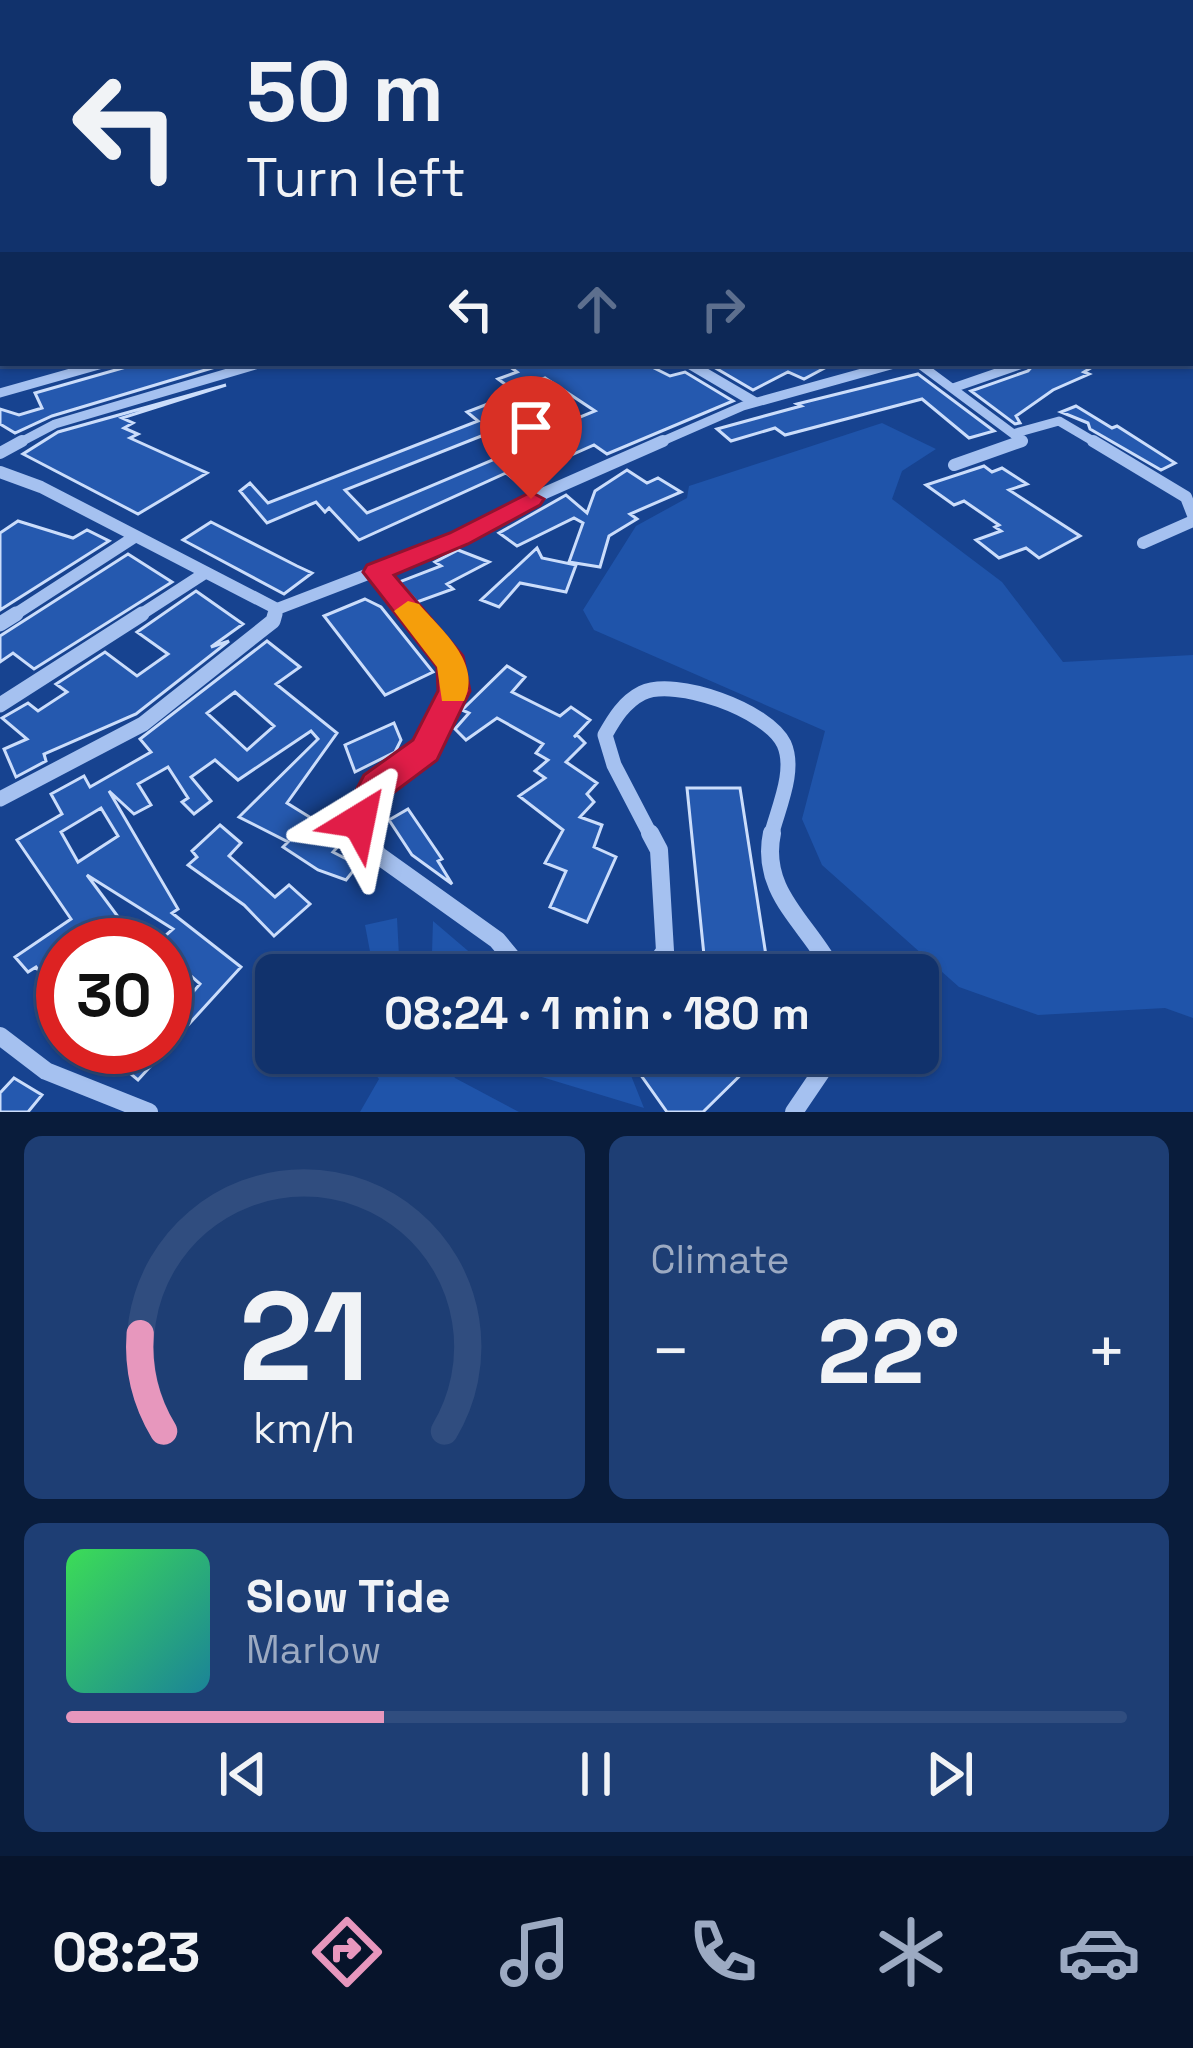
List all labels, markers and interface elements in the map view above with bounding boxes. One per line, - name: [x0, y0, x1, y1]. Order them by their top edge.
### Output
- text: 50 m: [246, 38, 444, 146]
- icon: left: [48, 48, 204, 204]
- text: Turn left: [246, 143, 466, 212]
- icon: left: [438, 276, 504, 342]
- icon: ahead: [564, 276, 630, 342]
- icon: right: [690, 276, 756, 342]
- pin: [480, 376, 582, 499]
- icon: arrive: [498, 394, 564, 460]
- position arrow: [296, 758, 422, 884]
- speed limit sign: 30: [36, 918, 192, 1074]
- text: 08:24 · 1 min · 180 m: [384, 985, 810, 1042]
- text: Climate: [651, 1235, 790, 1284]
- text: 21: [239, 1257, 370, 1416]
- text: 22°: [818, 1294, 960, 1409]
- text: −: [651, 1309, 691, 1393]
- text: +: [1086, 1309, 1127, 1393]
- text: km/h: [253, 1400, 355, 1455]
- text: Slow Tide: [246, 1568, 451, 1625]
- text: Marlow: [246, 1625, 381, 1674]
- icon: previous: [210, 1741, 276, 1807]
- icon: pause: [563, 1741, 629, 1807]
- icon: next: [917, 1741, 983, 1807]
- icon: directions: [305, 1910, 389, 1994]
- icon: music: [493, 1910, 577, 1994]
- icon: phone: [681, 1910, 765, 1994]
- icon: climate: [869, 1910, 953, 1994]
- icon: car: [1057, 1910, 1141, 1994]
- text: 08:23: [52, 1918, 200, 1987]

